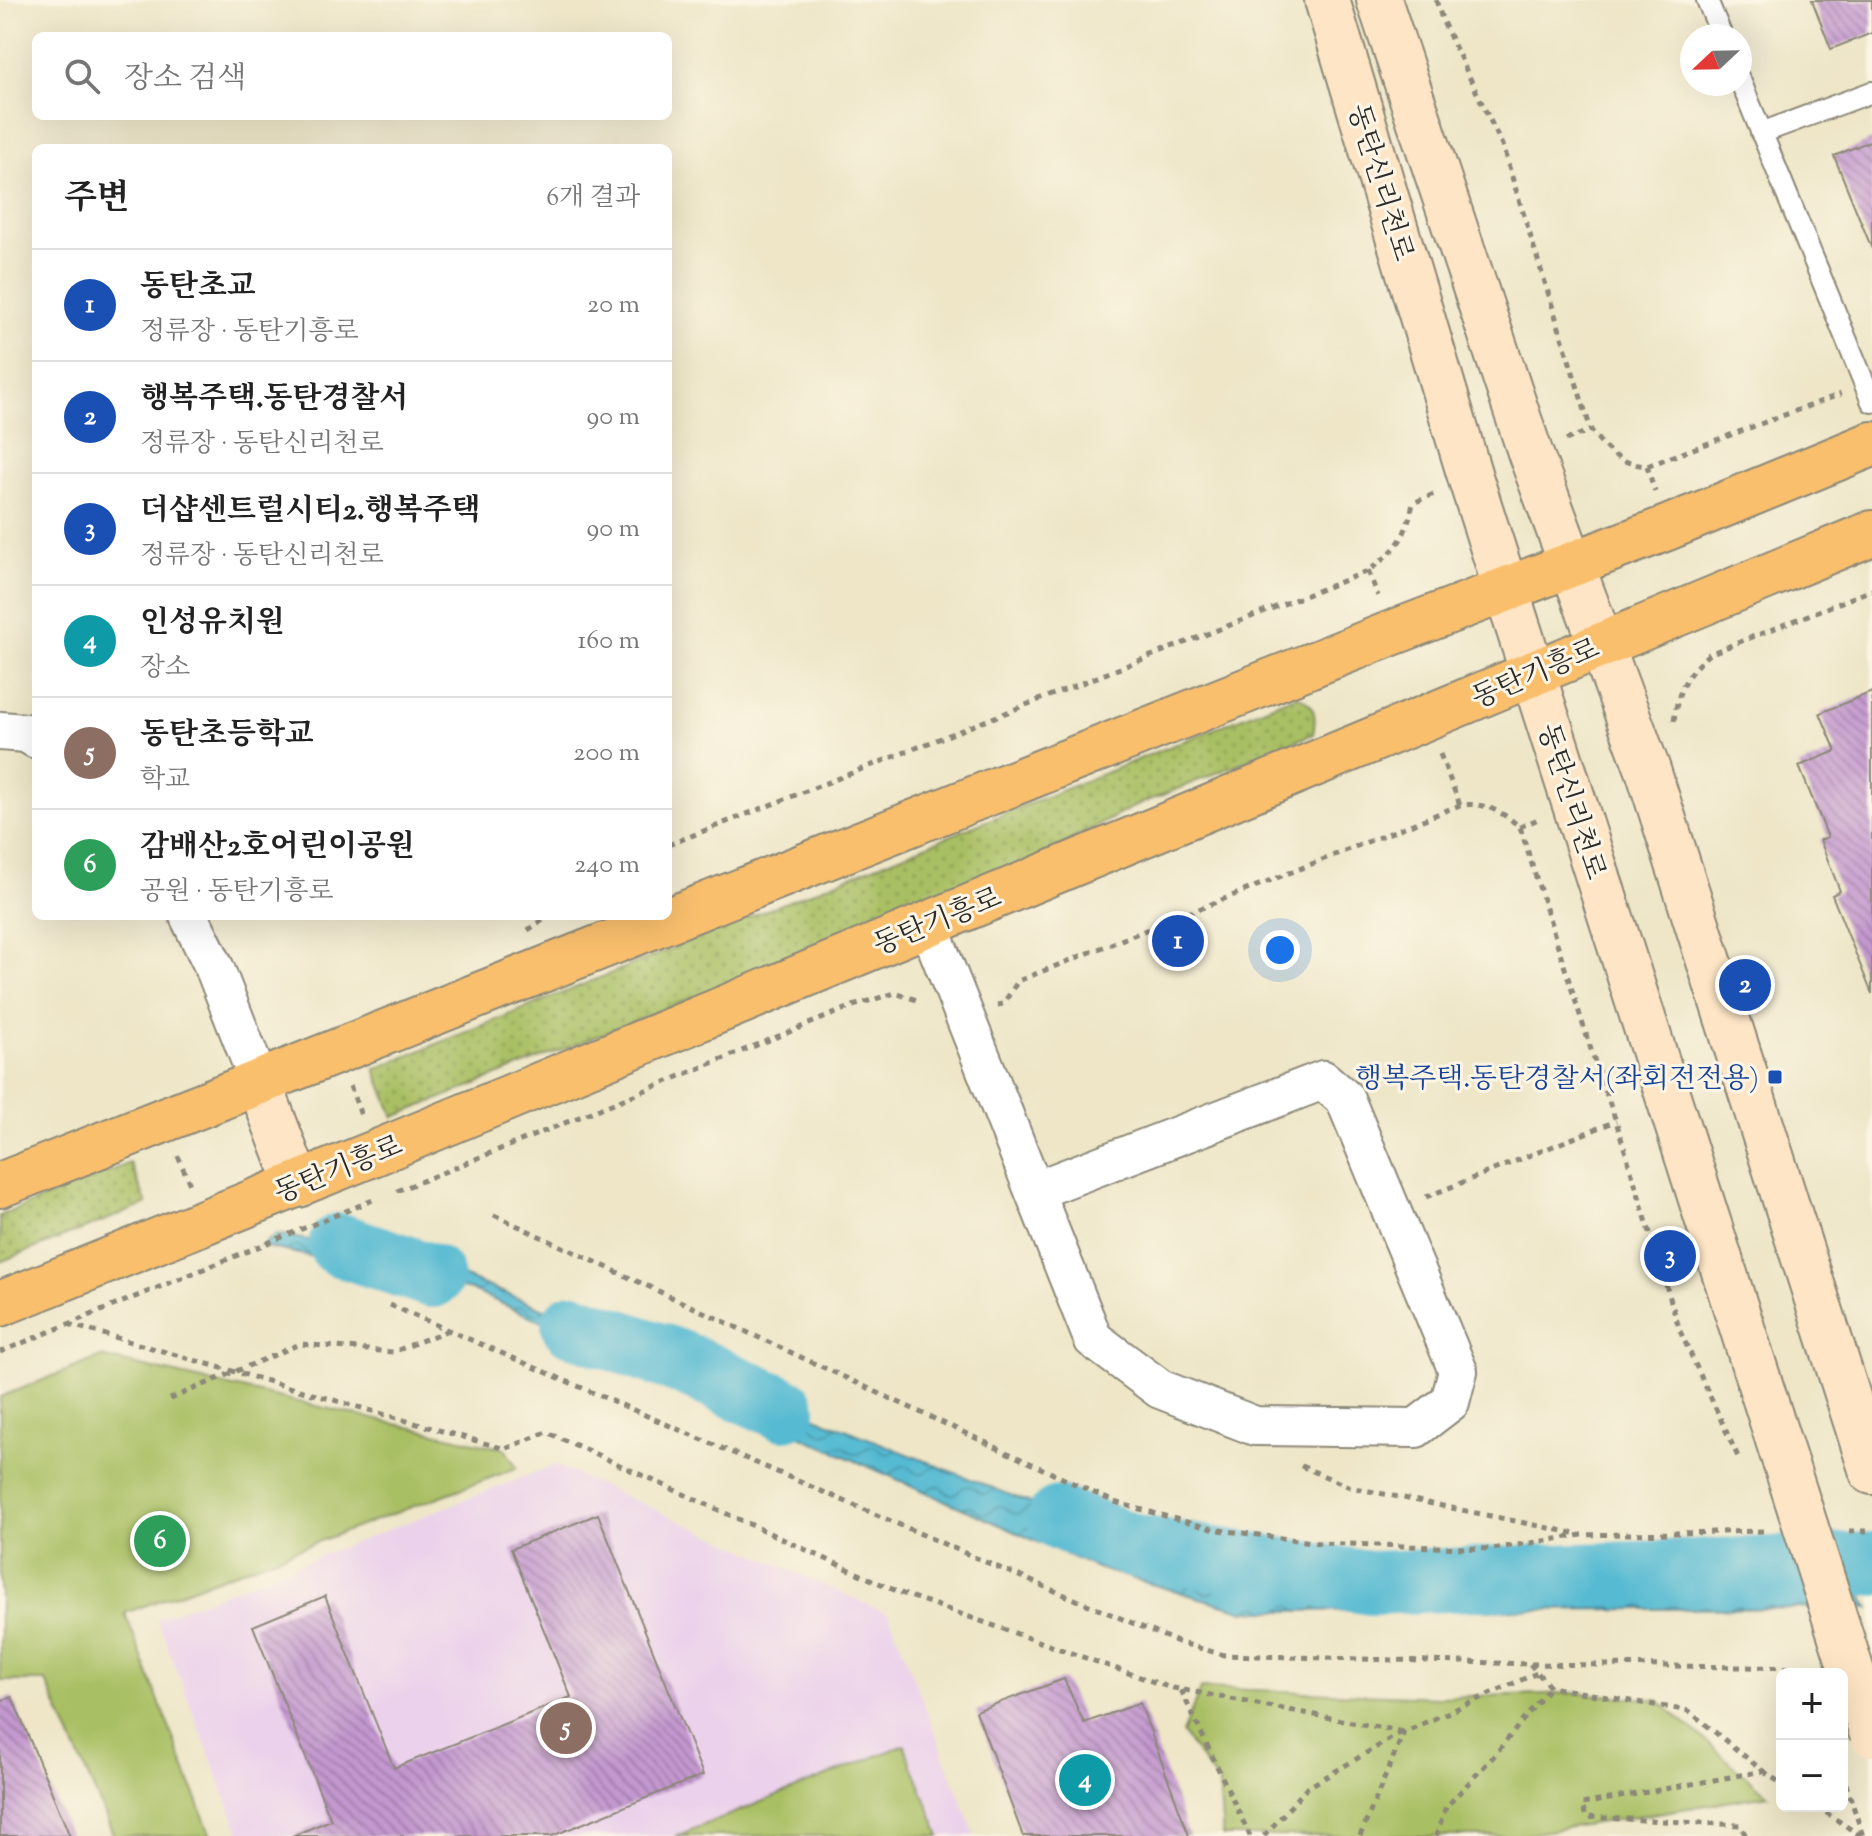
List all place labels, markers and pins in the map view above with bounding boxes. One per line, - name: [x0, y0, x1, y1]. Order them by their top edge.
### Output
- pin: 1: [1152, 911, 1204, 971]
- pin: 2: [1719, 955, 1771, 1015]
- place label: 행복주택.동탄경찰서(좌회전전용): [1355, 1060, 1759, 1100]
- marker: 행복주택.동탄경찰서(좌회전전용): [1766, 1068, 1784, 1086]
- pin: 3: [1644, 1226, 1696, 1286]
- pin: 6: [134, 1511, 186, 1571]
- pin: 5: [540, 1698, 592, 1758]
- pin: 4: [1059, 1750, 1111, 1810]

